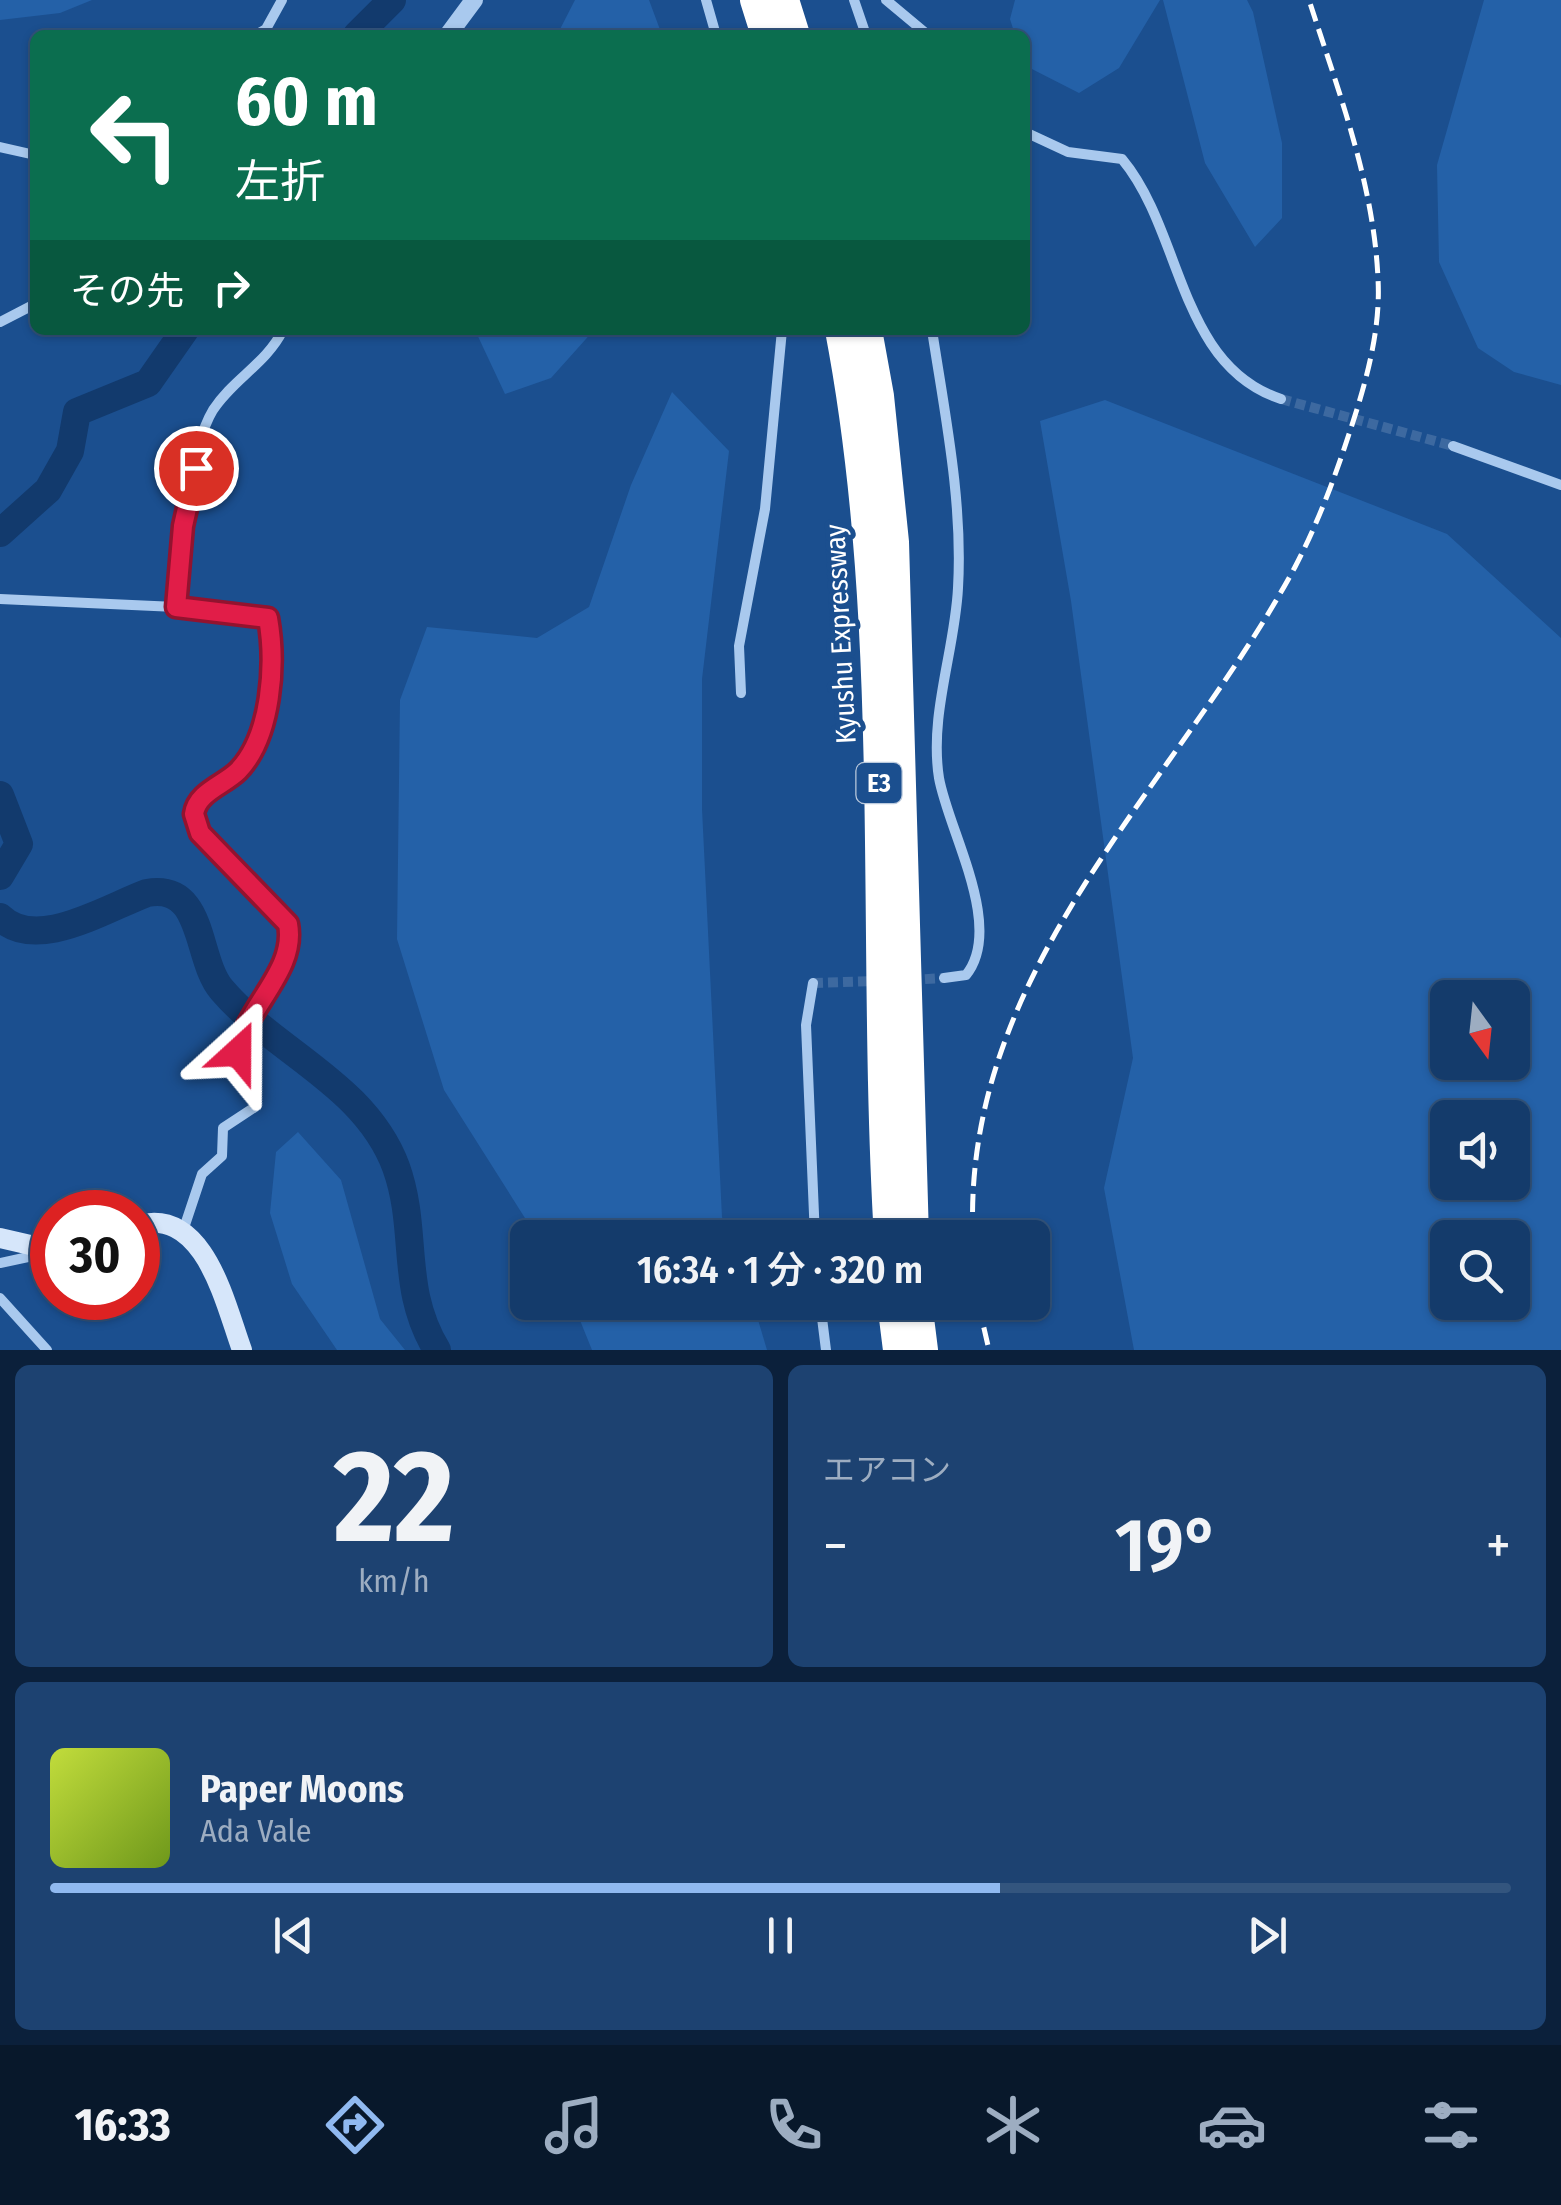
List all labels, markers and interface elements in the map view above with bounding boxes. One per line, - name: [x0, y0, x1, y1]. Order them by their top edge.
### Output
- text: 60 m: [235, 60, 378, 144]
- icon: left: [70, 70, 200, 200]
- text: 左折: [235, 155, 325, 209]
- icon: right: [204, 260, 259, 315]
- text: その先: [70, 268, 184, 314]
- pin: [154, 426, 239, 511]
- icon: arrive: [169, 441, 224, 496]
- street label: Kyushu Expressway: [818, 523, 863, 745]
- road number: E3: [856, 763, 902, 803]
- north arrow: [1430, 980, 1530, 1080]
- map controls: [1430, 980, 1530, 1320]
- position arrow: [186, 1000, 290, 1104]
- button: sound: [1430, 1100, 1530, 1200]
- speed limit sign: 30: [30, 1190, 160, 1320]
- button: search: [1430, 1220, 1530, 1320]
- text: 16:34 · 1 分 · 320 m: [637, 1247, 923, 1293]
- text: 22: [334, 1419, 454, 1575]
- text: エアコン: [823, 1451, 951, 1489]
- text: 19°: [1115, 1501, 1219, 1591]
- text: −: [823, 1513, 848, 1579]
- text: +: [1486, 1513, 1511, 1579]
- text: km/h: [358, 1562, 430, 1600]
- text: Paper Moons: [200, 1766, 404, 1812]
- text: Ada Vale: [200, 1812, 312, 1850]
- icon: previous: [266, 1908, 321, 1963]
- icon: pause: [753, 1908, 808, 1963]
- icon: next: [1240, 1908, 1295, 1963]
- icon: directions: [320, 2090, 390, 2160]
- icon: music: [539, 2090, 609, 2160]
- icon: phone: [759, 2090, 829, 2160]
- icon: climate: [978, 2090, 1048, 2160]
- icon: car: [1197, 2090, 1267, 2160]
- icon: filters: [1416, 2090, 1486, 2160]
- text: 16:33: [75, 2098, 171, 2152]

